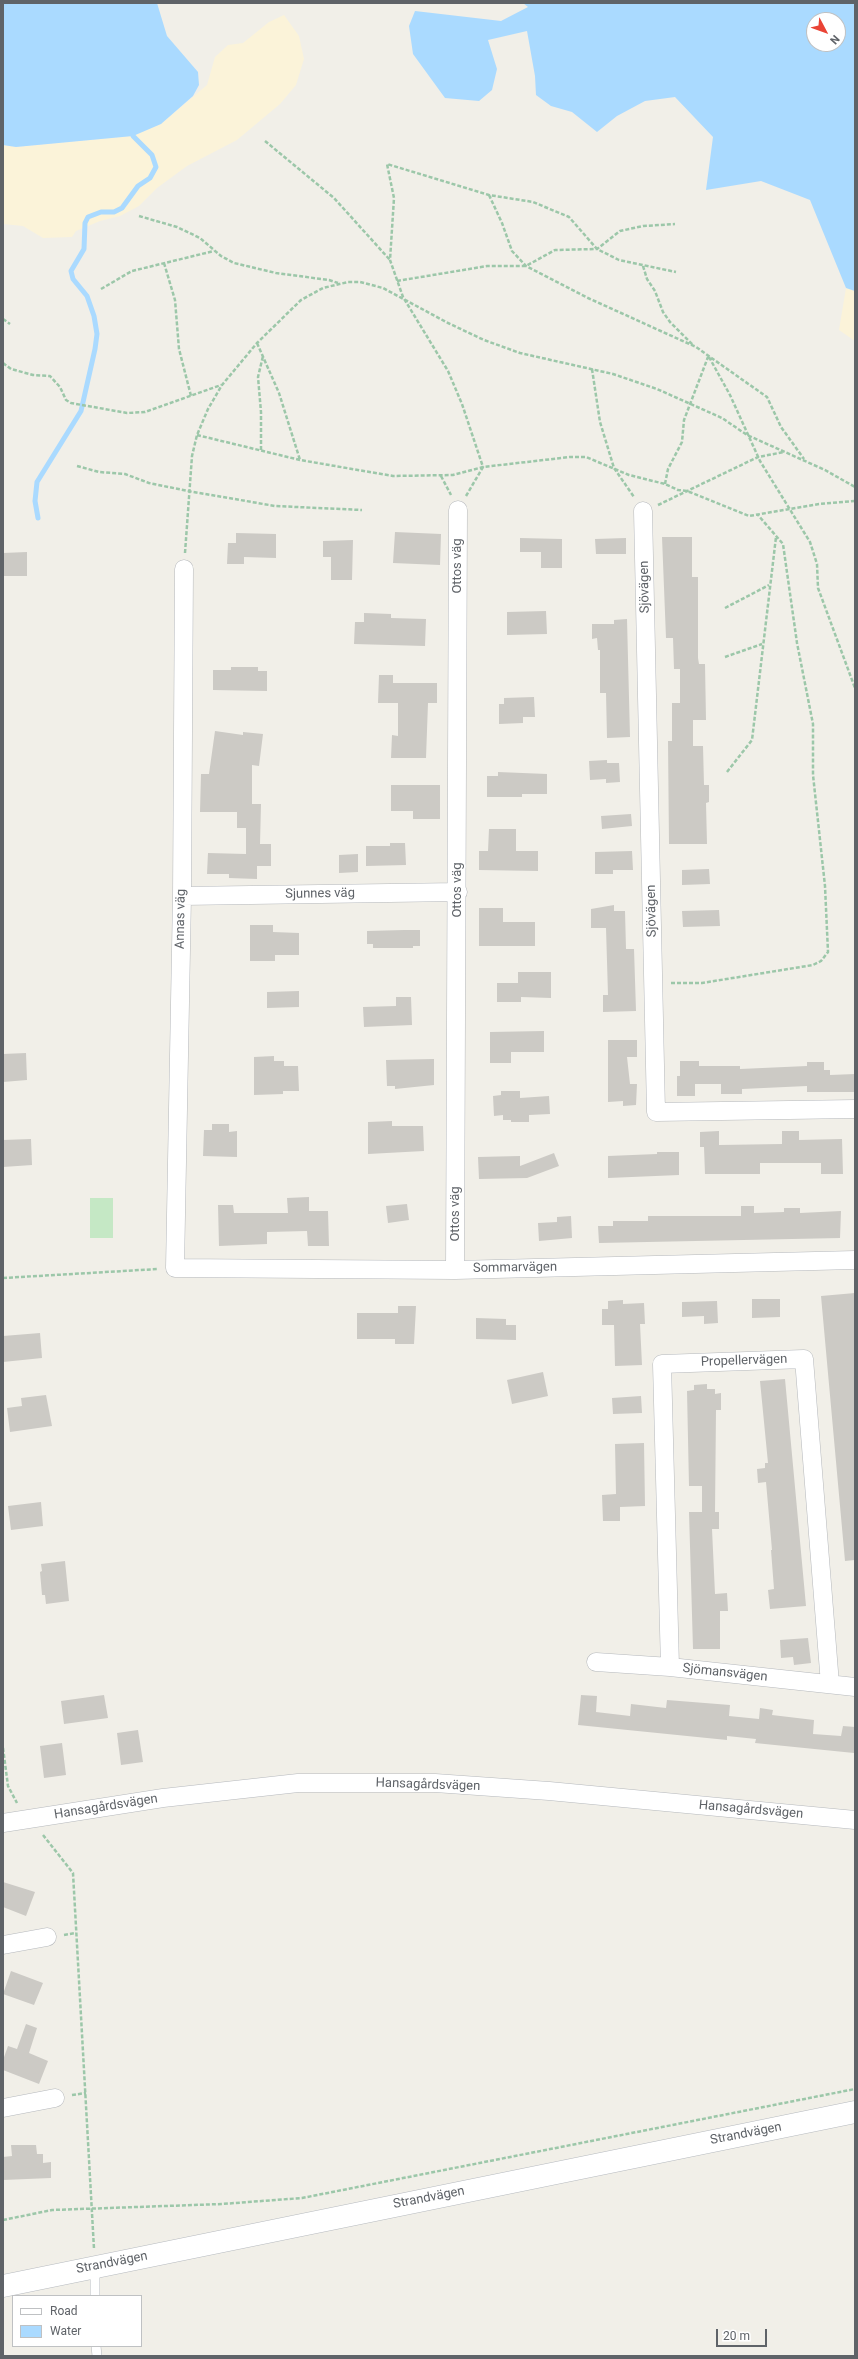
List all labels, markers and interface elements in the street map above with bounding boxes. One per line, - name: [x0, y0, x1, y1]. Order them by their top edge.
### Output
- north arrow: [806, 12, 846, 52]
- text: N: [827, 32, 842, 47]
- street label: Ottos väg: [450, 538, 466, 594]
- street label: Sjövägen: [637, 560, 653, 614]
- street label: Ottos väg: [450, 862, 466, 918]
- street label: Sjövägen: [644, 884, 660, 938]
- street label: Sjunnes väg: [285, 886, 355, 902]
- street label: Annas väg: [173, 889, 189, 949]
- street label: Ottos väg: [448, 1186, 464, 1242]
- street label: Sommarvägen: [473, 1259, 557, 1277]
- street label: Propellervägen: [701, 1352, 787, 1370]
- street label: Sjömansvägen: [682, 1661, 768, 1685]
- street label: Hansagårdsvägen: [375, 1775, 481, 1795]
- street label: Hansagårdsvägen: [53, 1791, 159, 1823]
- street label: Hansagårdsvägen: [698, 1798, 804, 1822]
- street label: Strandvägen: [709, 2119, 783, 2149]
- street label: Strandvägen: [392, 2183, 466, 2213]
- street label: Strandvägen: [75, 2248, 149, 2278]
- legend: [12, 2295, 142, 2347]
- text: Road: [50, 2304, 78, 2318]
- scale bar: [718, 2321, 769, 2347]
- text: Water: [50, 2324, 81, 2338]
- text: 20 m: [723, 2329, 750, 2343]

